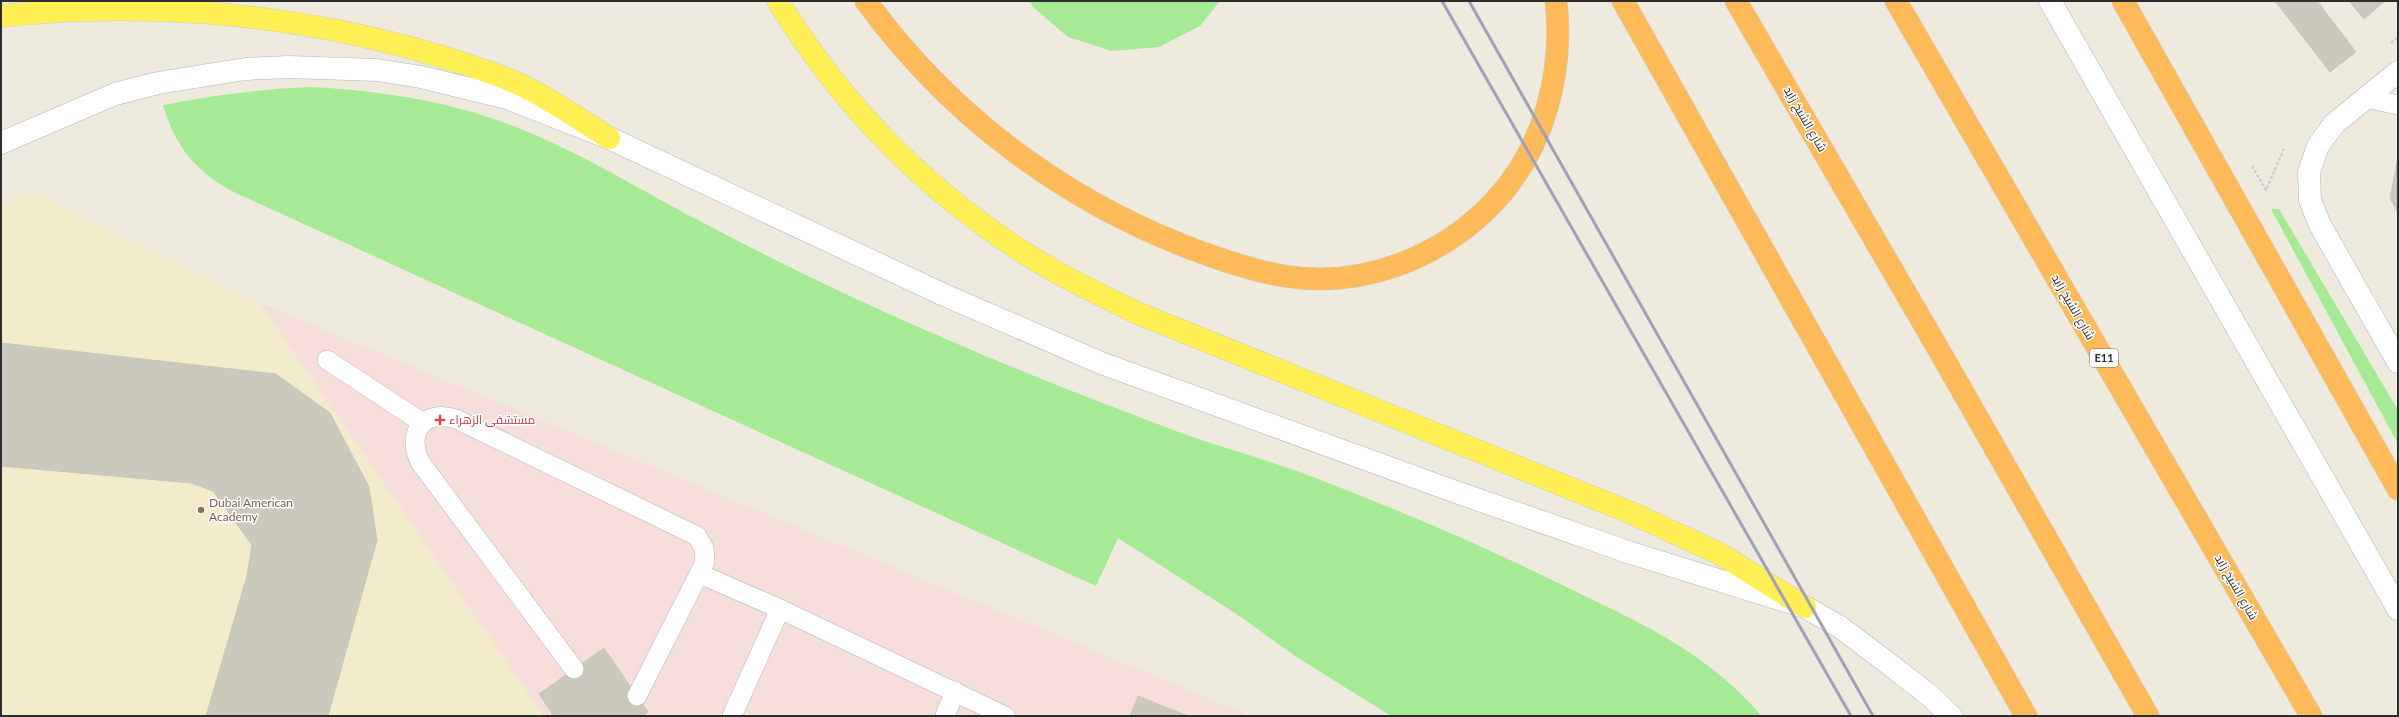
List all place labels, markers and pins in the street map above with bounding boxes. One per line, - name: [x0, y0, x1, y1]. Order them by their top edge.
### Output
- place label: مستشفى الزهراء: [449, 412, 535, 427]
- marker: مستشفى الزهراء: [434, 414, 446, 426]
- place label: Dubai American Academy: [209, 495, 293, 524]
- marker: Dubai American Academy: [196, 505, 206, 515]

